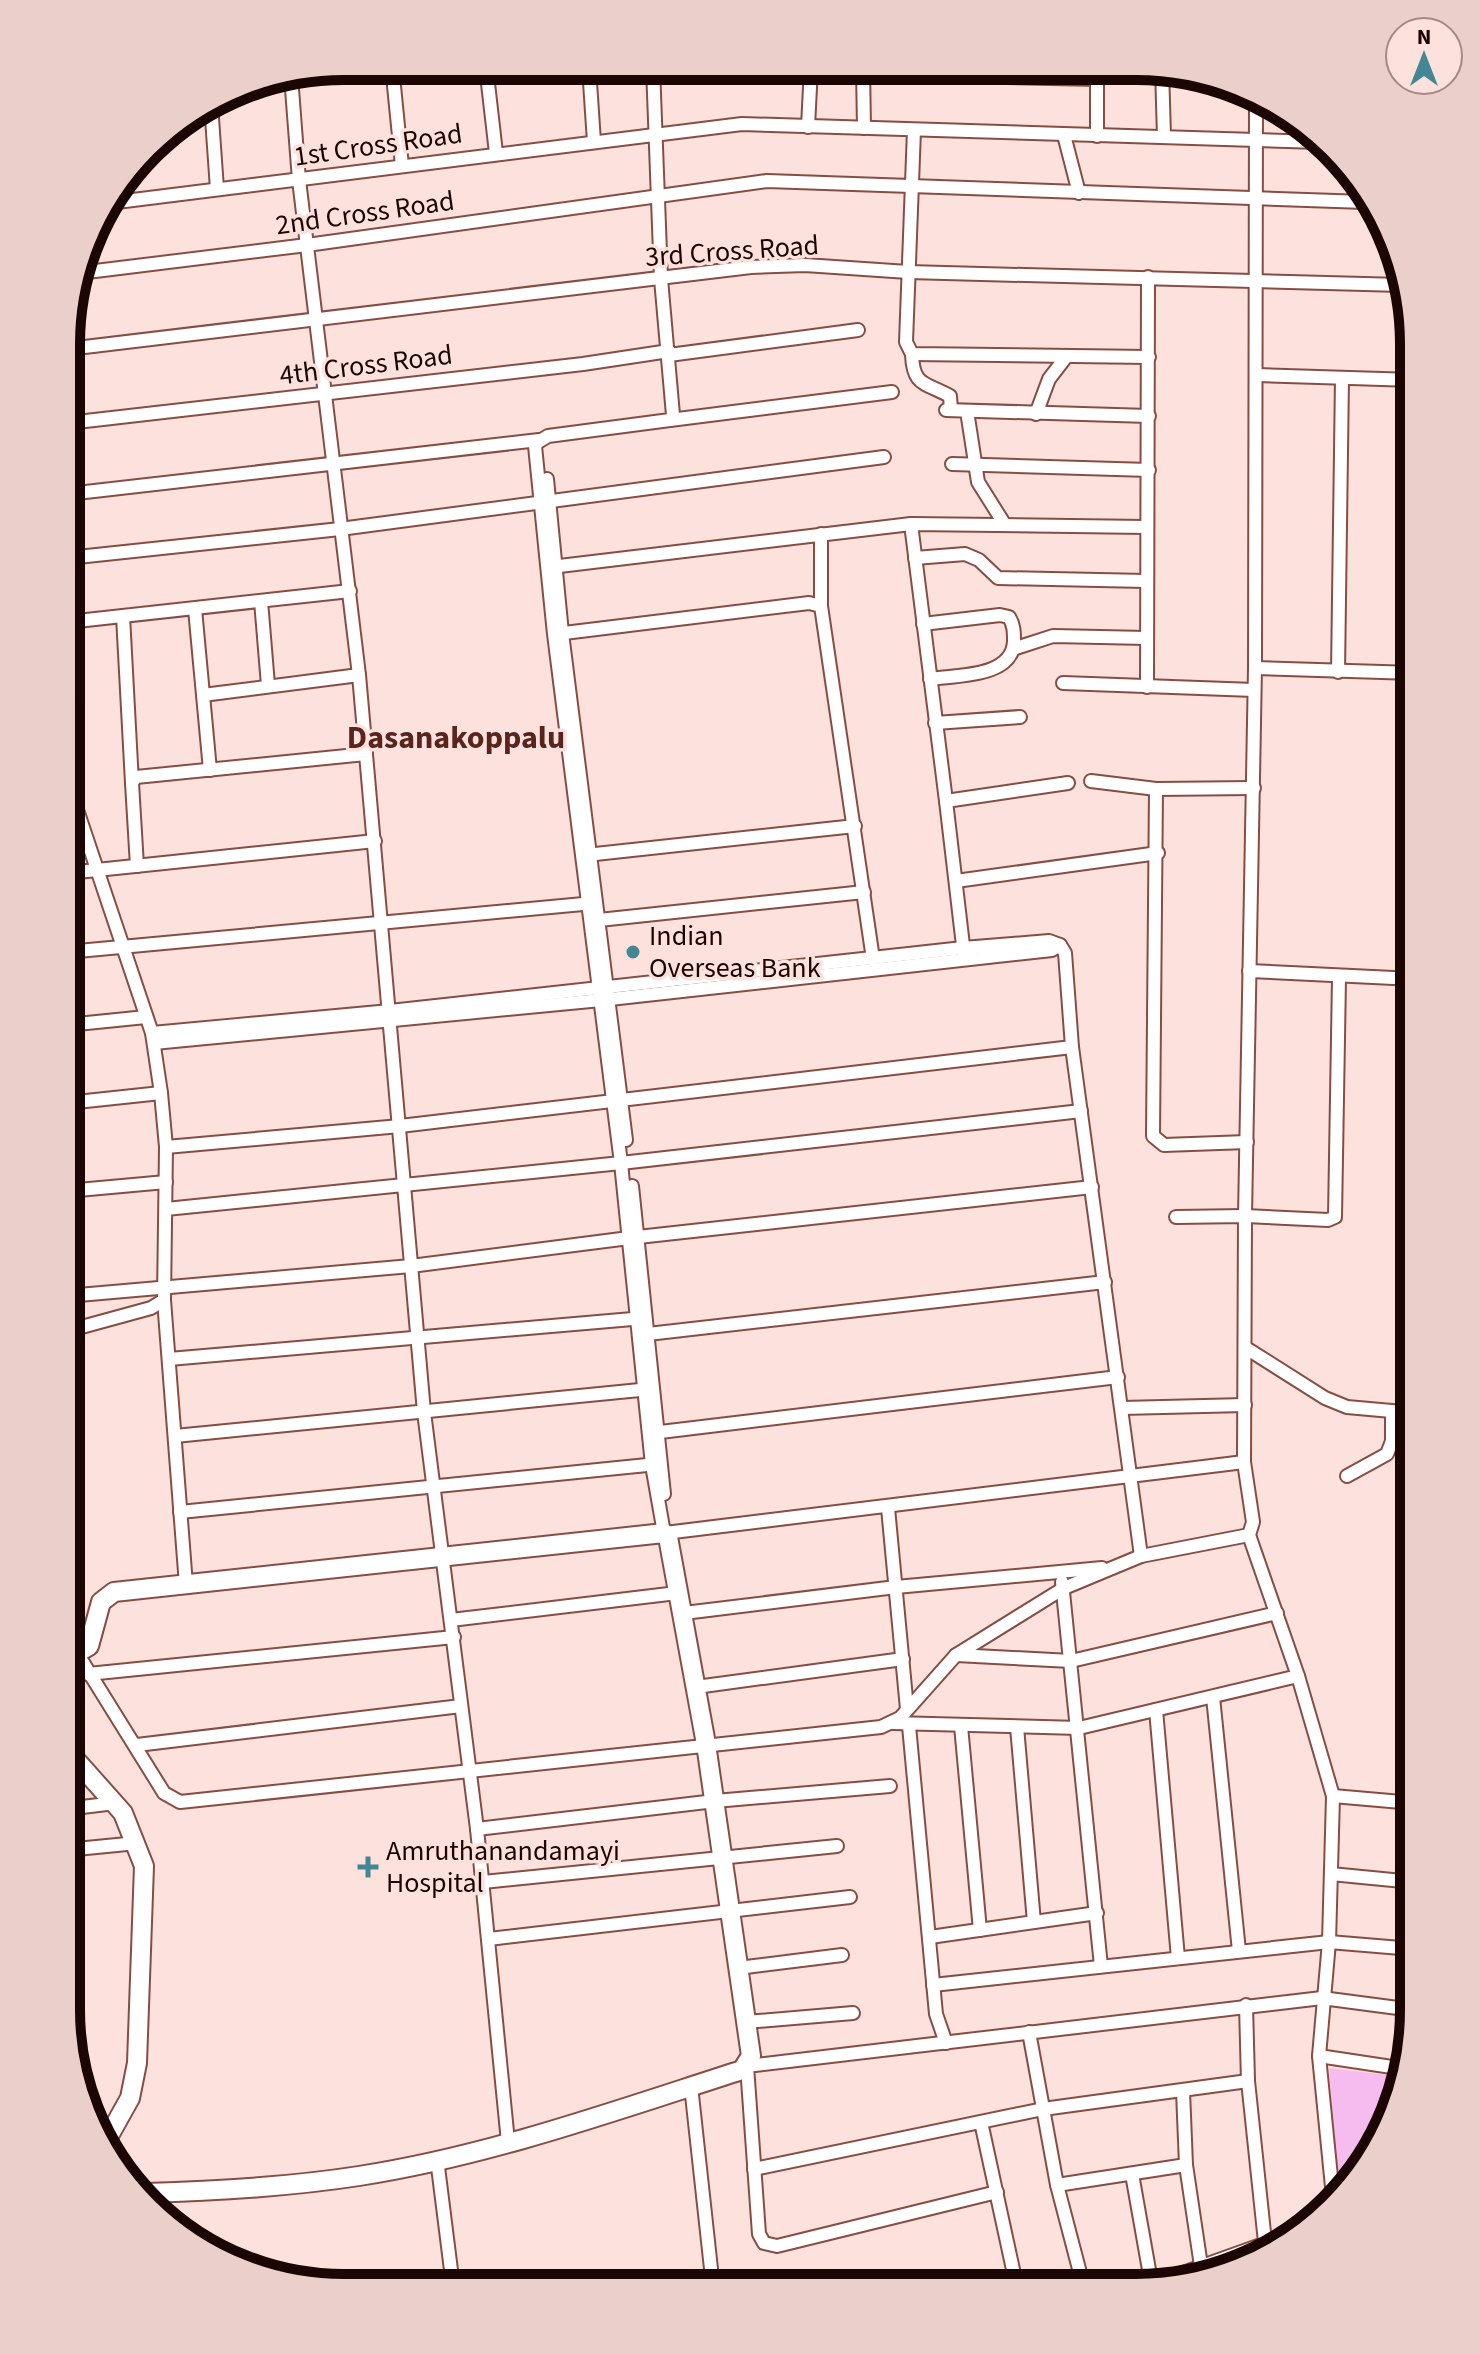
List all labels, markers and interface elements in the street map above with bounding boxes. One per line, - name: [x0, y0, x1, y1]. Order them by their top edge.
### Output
- north arrow: [1384, 16, 1464, 96]
- text: N: [1417, 21, 1431, 53]
- street label: 1st Cross Road: [291, 113, 465, 177]
- street label: 2nd Cross Road: [273, 181, 457, 245]
- street label: 3rd Cross Road: [644, 225, 820, 277]
- street label: 4th Cross Road: [277, 335, 455, 395]
- district label: Dasanakoppalu: [347, 715, 565, 761]
- place label: Indian Overseas Bank: [649, 916, 821, 988]
- marker: Indian Overseas Bank: [624, 943, 642, 961]
- place label: Amruthanandamayi Hospital: [386, 1831, 620, 1903]
- marker: Amruthanandamayi Hospital: [357, 1856, 379, 1878]

